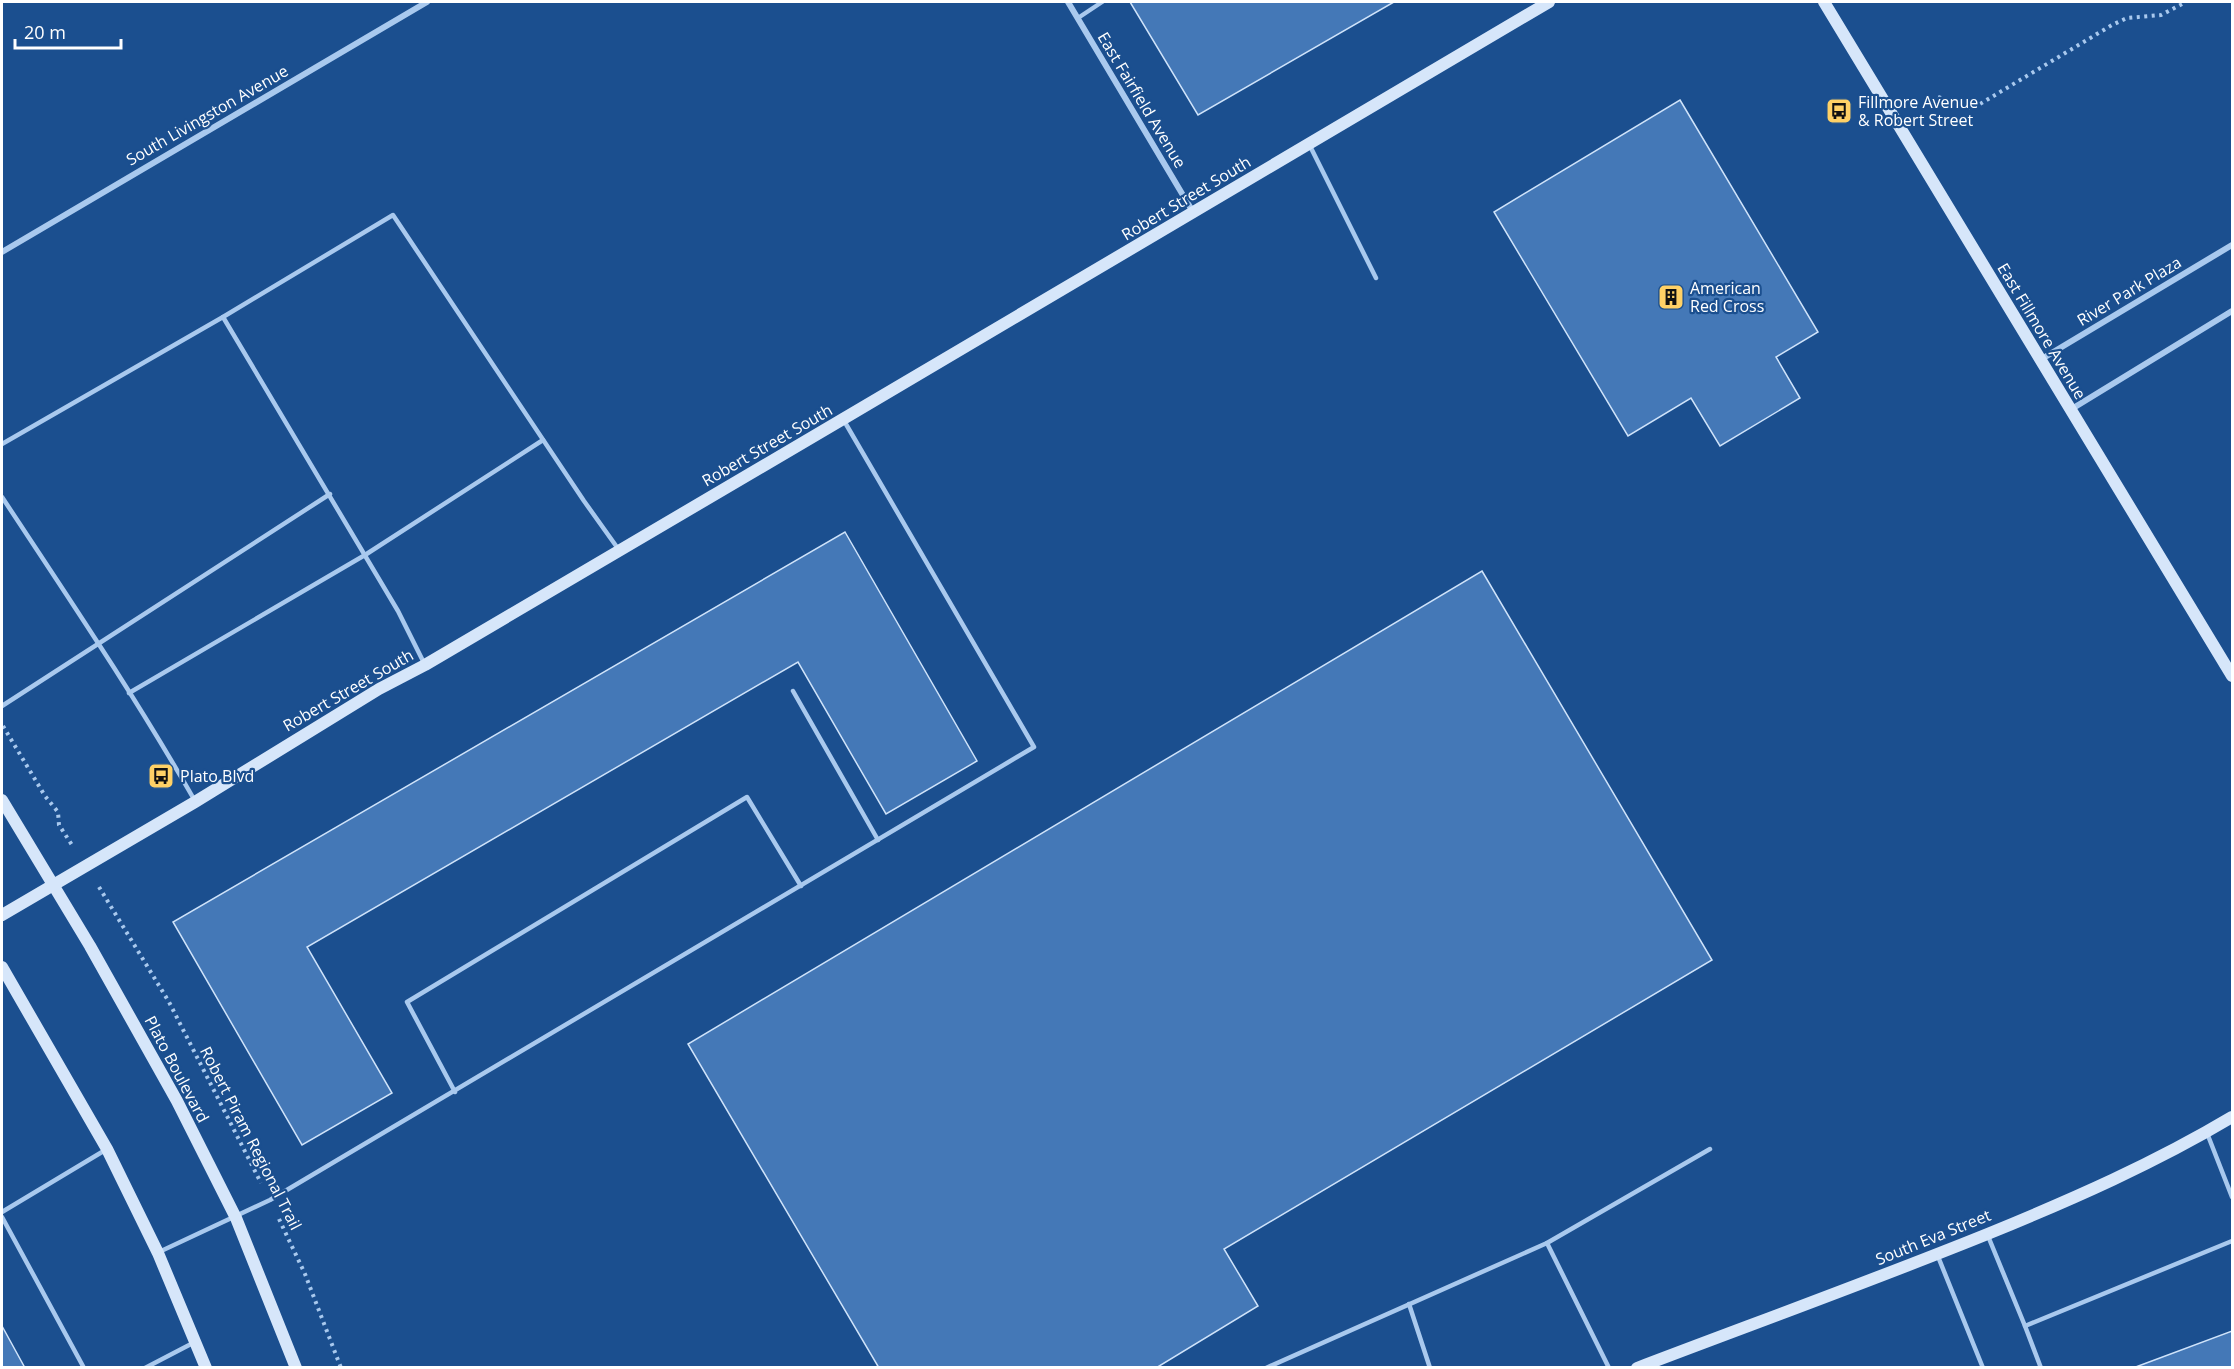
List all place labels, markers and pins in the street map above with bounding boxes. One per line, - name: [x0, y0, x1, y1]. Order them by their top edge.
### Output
- place label: Fillmore Avenue & Robert Street: [1858, 91, 1978, 131]
- bus stop icon: Fillmore Avenue & Robert Street: [1824, 96, 1854, 126]
- place label: American Red Cross: [1690, 277, 1764, 317]
- building icon: American Red Cross: [1656, 282, 1686, 312]
- bus stop icon: Plato Blvd: [146, 761, 176, 791]
- place label: Plato Blvd: [180, 765, 254, 787]

